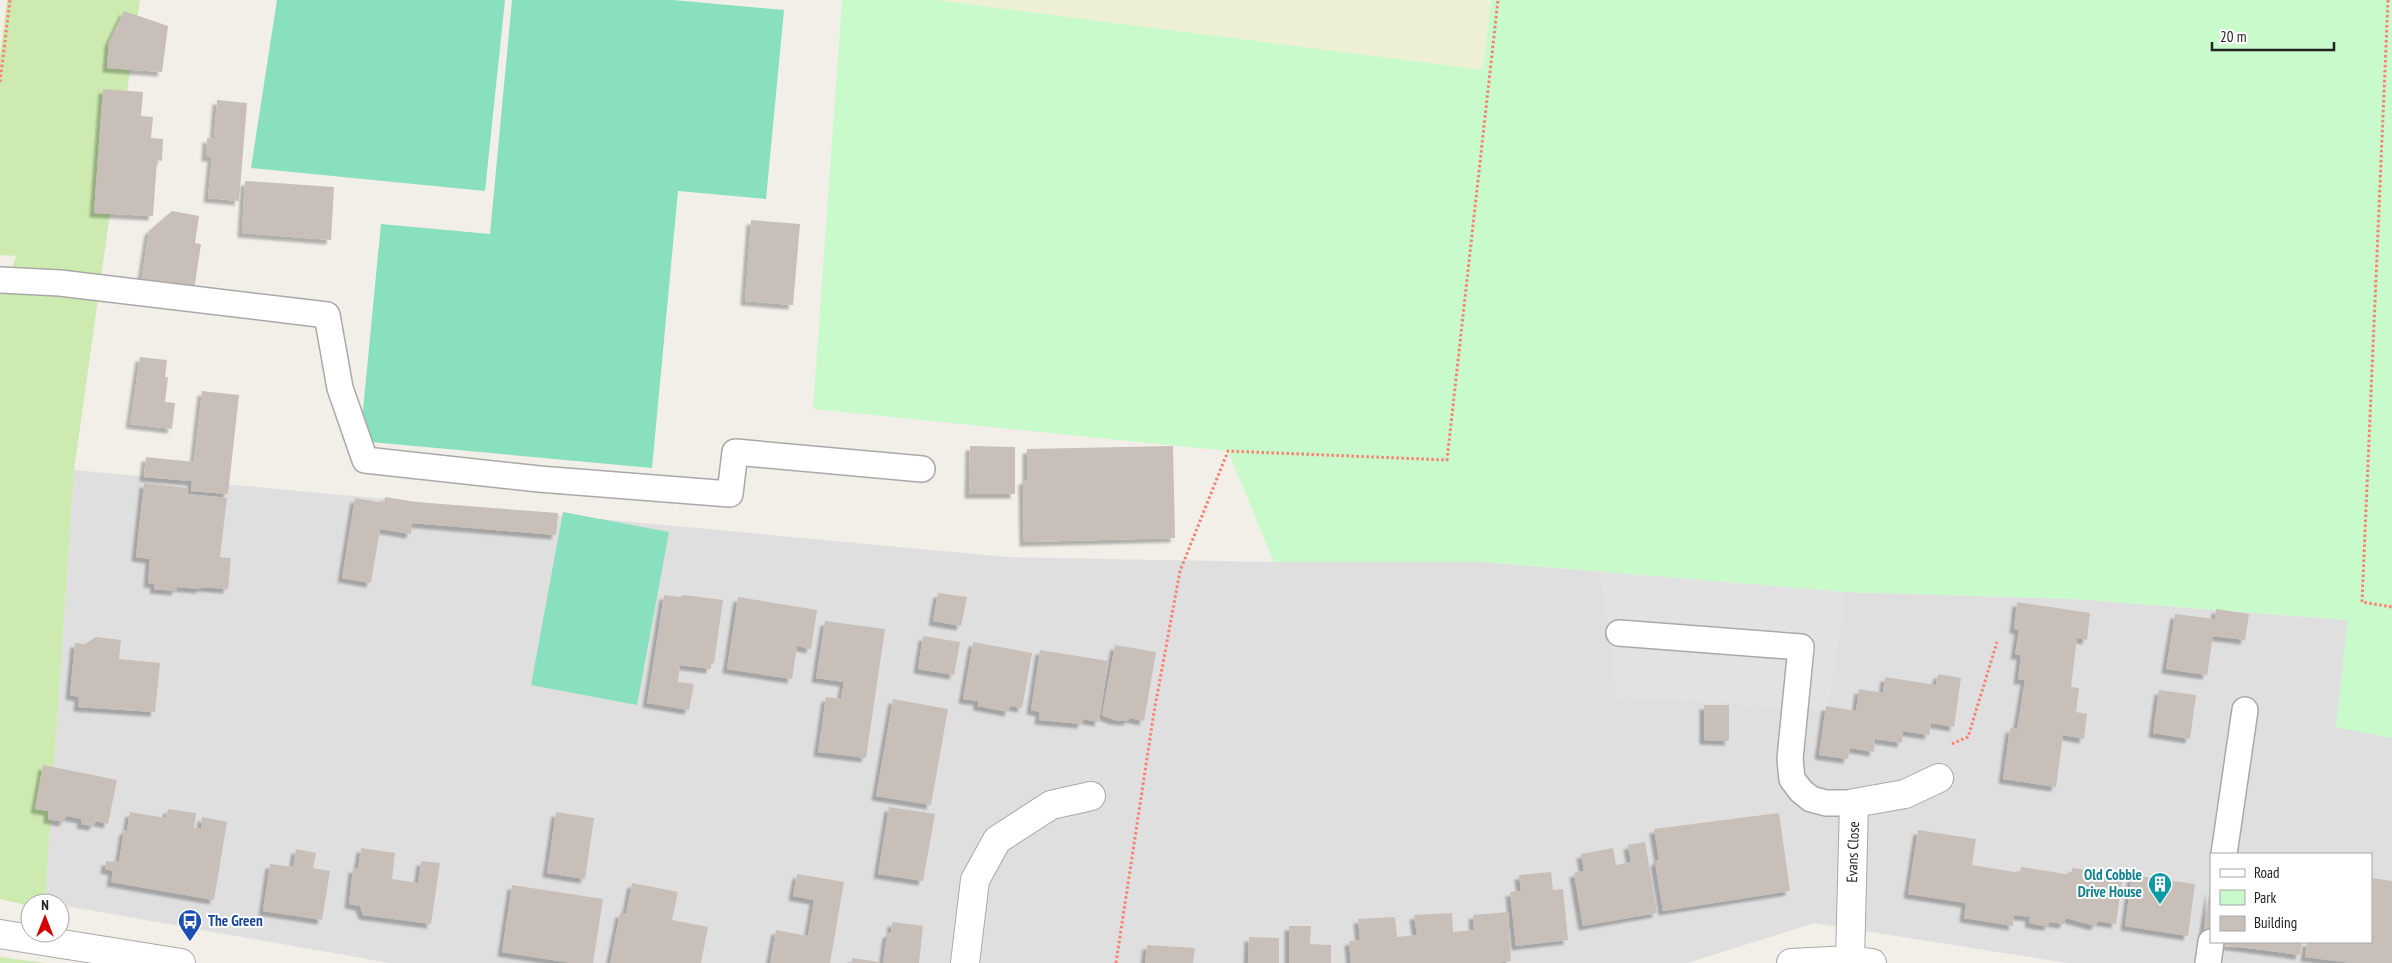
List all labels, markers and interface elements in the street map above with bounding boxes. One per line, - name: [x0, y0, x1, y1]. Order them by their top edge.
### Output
- scale bar: [2212, 20, 2334, 52]
- text: 20 m: [2220, 27, 2246, 46]
- street label: Evans Close: [1842, 821, 1863, 883]
- legend: [2210, 853, 2372, 943]
- text: Road: [2254, 863, 2280, 882]
- place label: Old Cobble Drive House: [2078, 865, 2142, 901]
- building icon: Old Cobble Drive House: [2147, 871, 2173, 905]
- text: Park: [2254, 888, 2276, 907]
- north arrow: [20, 893, 70, 943]
- text: N: [41, 896, 49, 914]
- bus stop icon: The Green: [177, 908, 203, 942]
- place label: The Green: [208, 911, 263, 930]
- text: Building: [2254, 913, 2297, 932]

